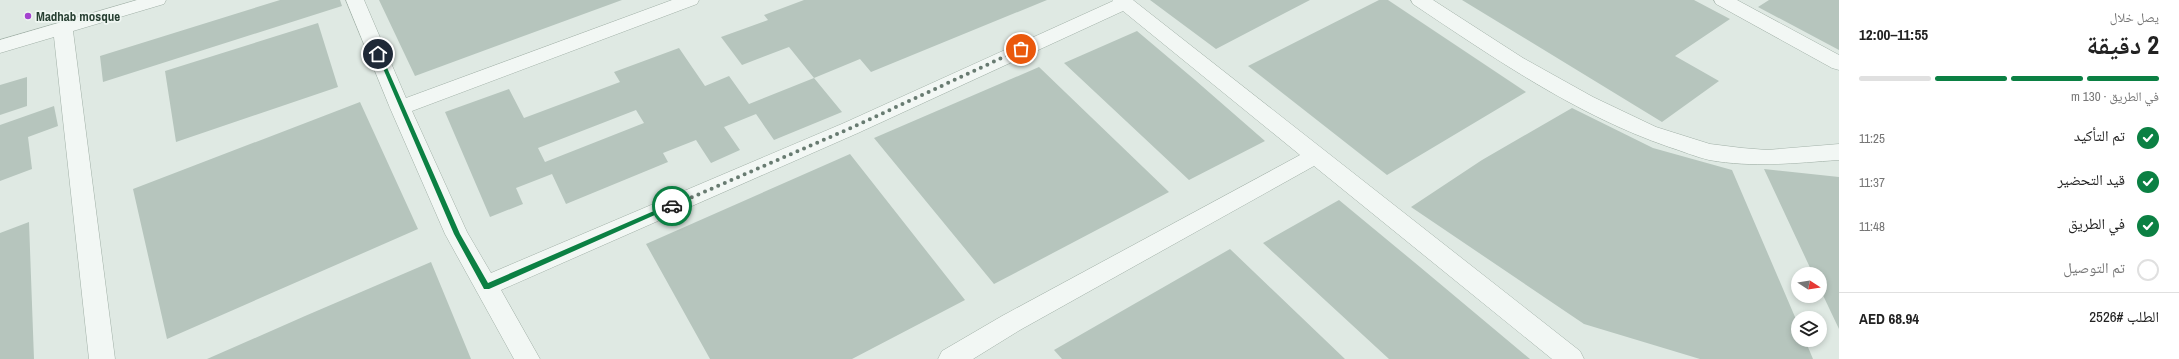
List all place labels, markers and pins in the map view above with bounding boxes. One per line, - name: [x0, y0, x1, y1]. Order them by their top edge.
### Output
- place label: Madhab mosque: [36, 8, 120, 25]
- marker: Madhab mosque: [23, 11, 33, 21]
- pin: [1004, 32, 1038, 66]
- pin: [361, 37, 395, 71]

